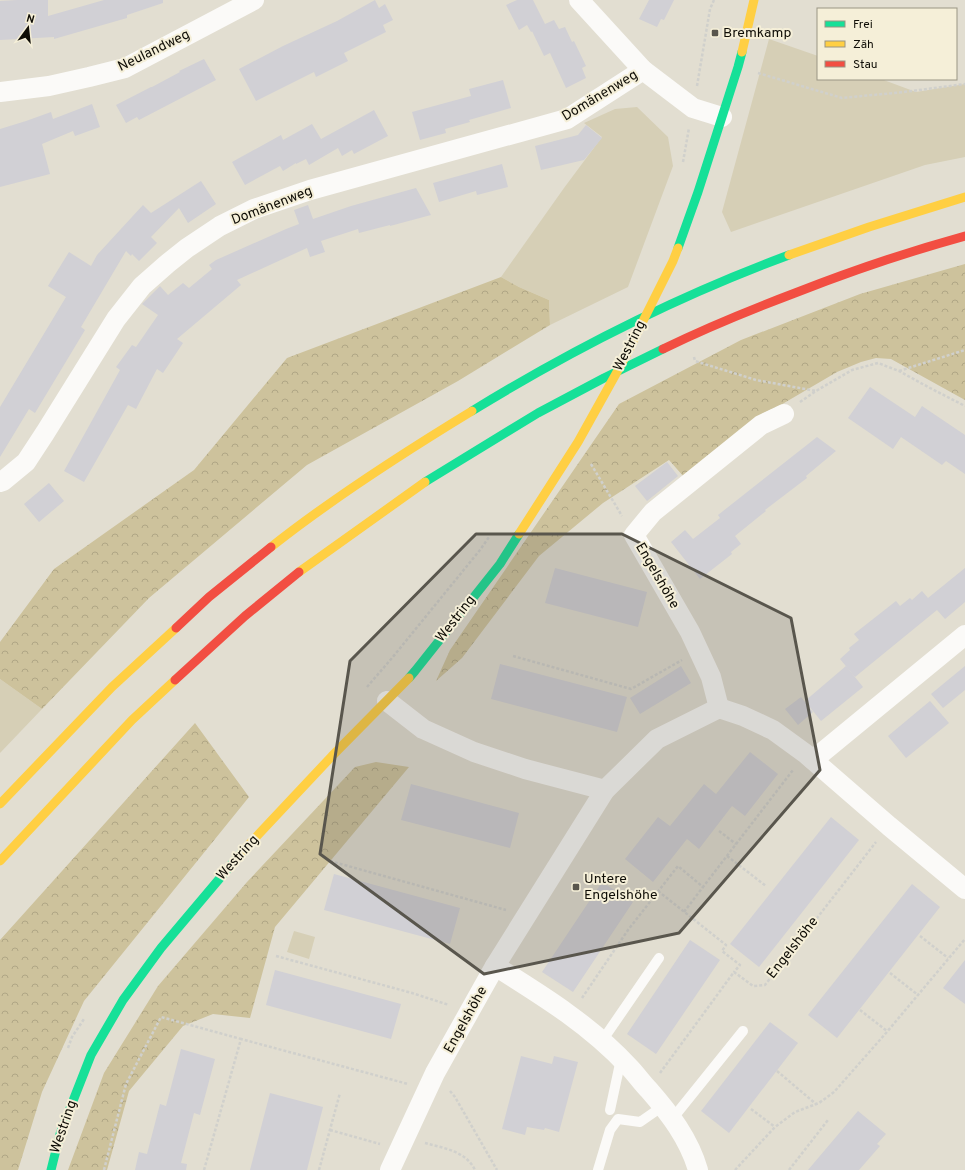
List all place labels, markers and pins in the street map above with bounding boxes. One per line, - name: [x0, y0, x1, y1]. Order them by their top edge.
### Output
- place label: Bremkamp: [723, 25, 791, 42]
- marker: Bremkamp: [710, 28, 720, 38]
- place label: Untere Engelshöhe: [584, 871, 658, 904]
- marker: Untere Engelshöhe: [571, 882, 581, 892]

